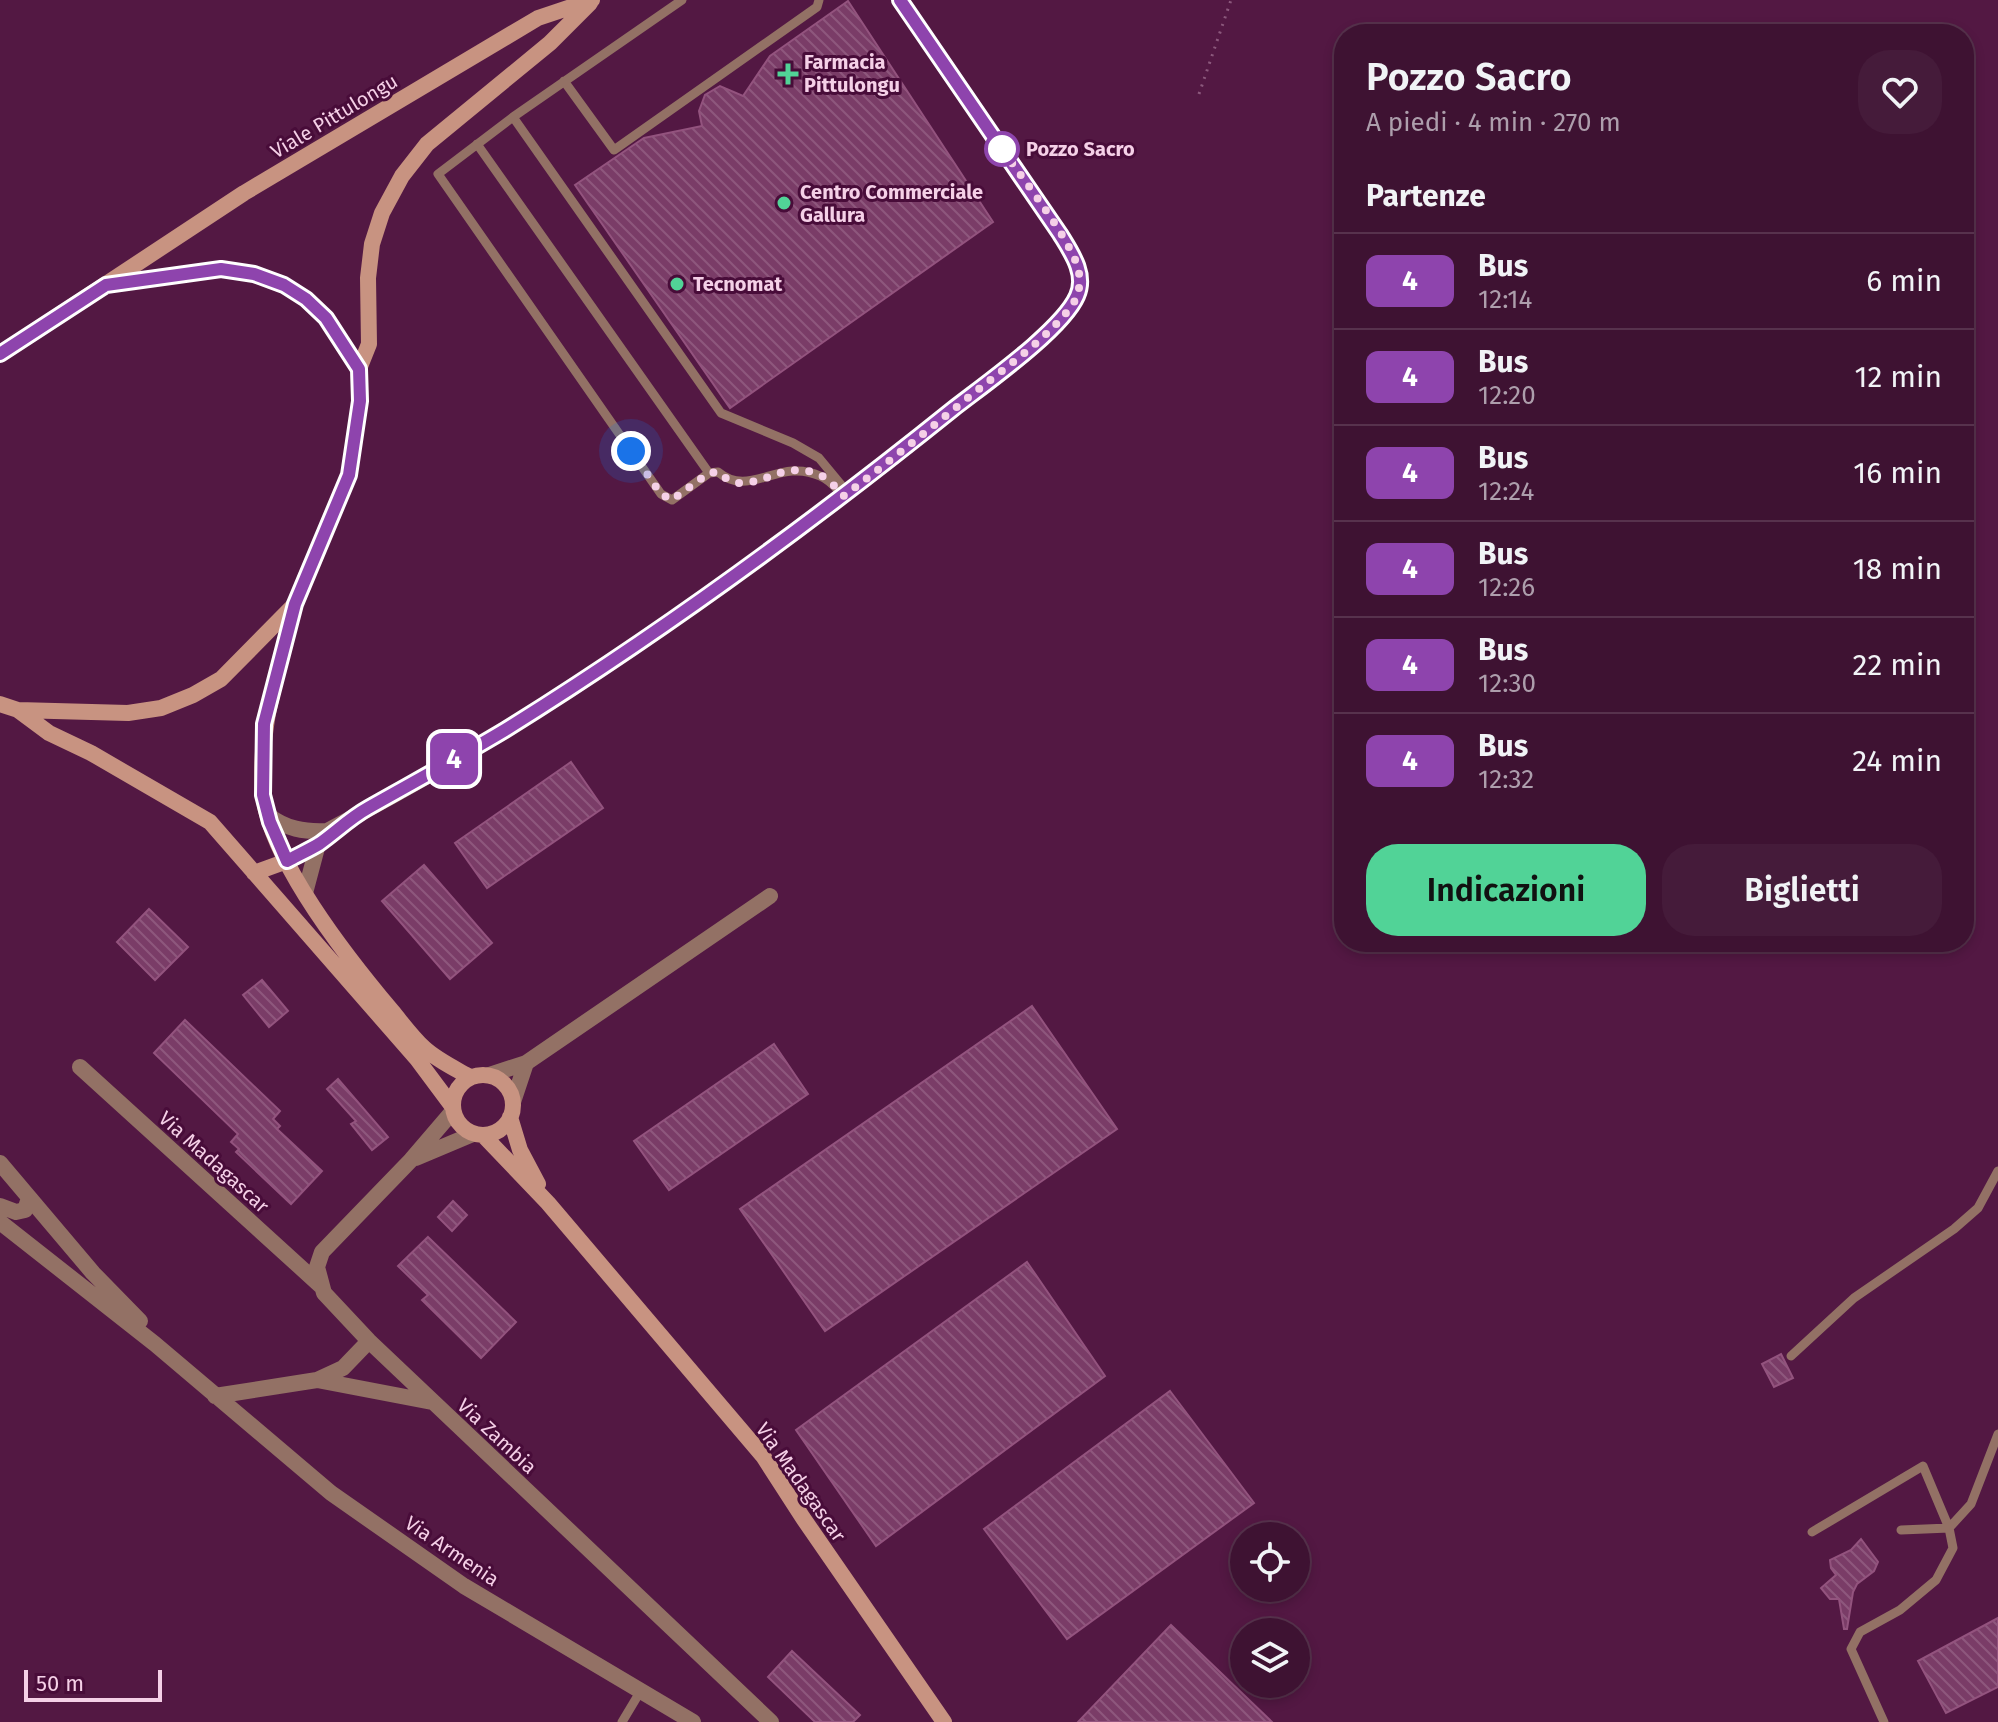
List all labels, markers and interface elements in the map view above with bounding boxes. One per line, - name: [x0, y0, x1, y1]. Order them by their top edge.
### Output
- place label: Farmacia Pittulongu: [804, 50, 900, 97]
- button: heart: [1858, 50, 1942, 134]
- text: Pozzo Sacro: [1366, 54, 1572, 100]
- marker: Farmacia Pittulongu: [779, 65, 797, 83]
- street label: Viale Pittulongu: [266, 69, 402, 163]
- text: A piedi · 4 min · 270 m: [1366, 107, 1621, 138]
- marker: Pozzo Sacro: [985, 132, 1019, 166]
- place label: Pozzo Sacro: [1026, 137, 1135, 161]
- text: Partenze: [1366, 178, 1486, 214]
- place label: Centro Commerciale Gallura: [800, 180, 983, 227]
- marker: Centro Commerciale Gallura: [775, 194, 793, 212]
- text: Bus: [1478, 248, 1528, 284]
- text: 6 min: [1866, 263, 1942, 299]
- text: 4: [1402, 264, 1418, 297]
- place label: Tecnomat: [693, 272, 782, 296]
- marker: Tecnomat: [668, 275, 686, 293]
- text: 12:14: [1478, 284, 1532, 315]
- text: Bus: [1478, 344, 1528, 380]
- text: 12 min: [1854, 359, 1942, 395]
- text: 4: [1402, 360, 1418, 393]
- text: 12:20: [1478, 380, 1536, 411]
- your location: [611, 431, 651, 471]
- text: Bus: [1478, 440, 1528, 476]
- text: 16 min: [1853, 455, 1942, 491]
- text: 4: [1402, 456, 1418, 489]
- text: 12:24: [1478, 476, 1534, 507]
- text: Bus: [1478, 536, 1528, 572]
- text: 18 min: [1853, 551, 1942, 587]
- text: 4: [1402, 552, 1418, 585]
- text: 12:26: [1478, 572, 1535, 603]
- text: Bus: [1478, 632, 1528, 668]
- text: 22 min: [1853, 647, 1942, 683]
- text: 4: [1402, 648, 1418, 681]
- text: 12:30: [1478, 668, 1536, 699]
- text: Bus: [1478, 728, 1528, 764]
- line badge: 4: [428, 733, 480, 785]
- text: 4: [446, 742, 462, 775]
- text: 24 min: [1852, 743, 1942, 779]
- text: 4: [1402, 744, 1418, 777]
- text: 12:32: [1478, 764, 1534, 795]
- button: Indicazioni: [1366, 844, 1646, 936]
- button: Biglietti: [1662, 844, 1942, 936]
- street label: Via Madagascar: [154, 1106, 274, 1218]
- street label: Via Zambia: [452, 1393, 542, 1479]
- street label: Via Madagascar: [751, 1418, 851, 1546]
- street label: Via Armenia: [400, 1511, 504, 1591]
- map controls: [1230, 1522, 1310, 1698]
- button: locate: [1230, 1522, 1310, 1602]
- button: layers: [1230, 1618, 1310, 1698]
- scale bar: [24, 1666, 162, 1702]
- text: 50 m: [36, 1670, 84, 1697]

